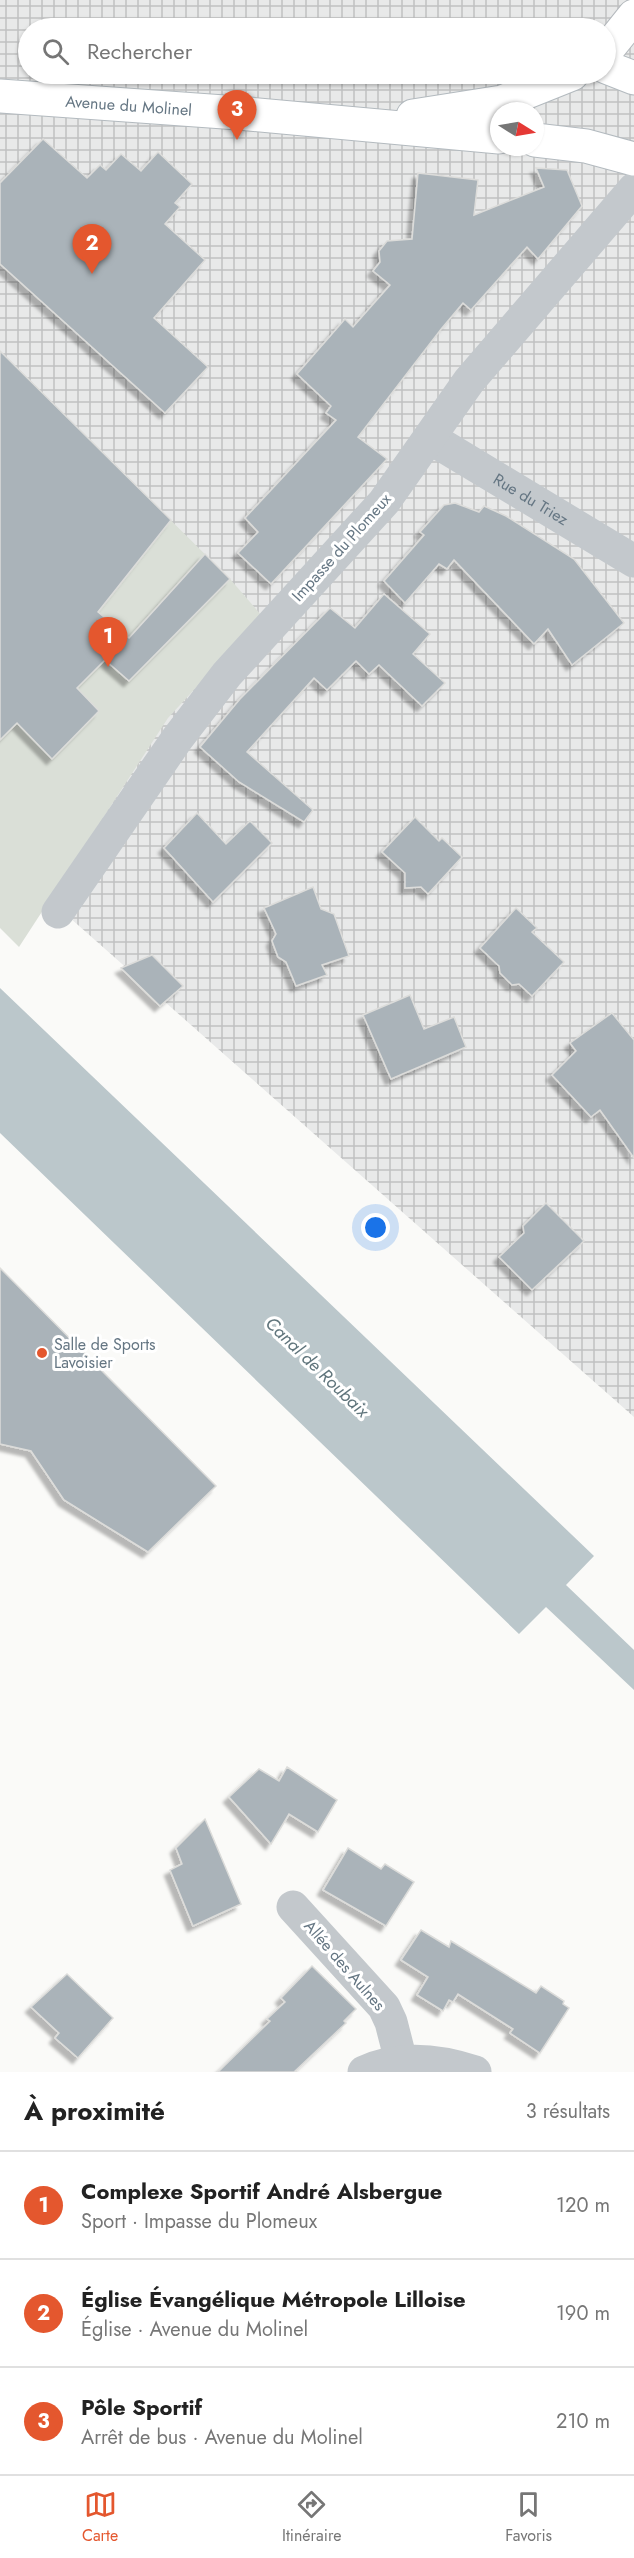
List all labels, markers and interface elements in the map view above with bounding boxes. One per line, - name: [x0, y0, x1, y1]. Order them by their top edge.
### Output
- search box: [18, 18, 616, 84]
- icon: search: [39, 35, 72, 68]
- text: Rechercher: [87, 35, 192, 67]
- street label: Avenue du Molinel: [64, 90, 193, 122]
- pin: 3: [218, 90, 256, 140]
- north arrow: [490, 102, 544, 156]
- pin: 2: [72, 224, 112, 274]
- street label: Rue du Triez: [489, 468, 573, 531]
- street label: Impasse du Plomeux: [286, 488, 396, 606]
- pin: 1: [88, 618, 128, 667]
- your location: [361, 1213, 390, 1242]
- water label: Canal de Roubaix: [259, 1311, 376, 1424]
- place label: Salle de Sports Lavoisier: [54, 1333, 155, 1374]
- marker: Salle de Sports Lavoisier: [35, 1346, 49, 1360]
- street label: Allée des Aulnes: [299, 1915, 390, 2016]
- text: À proximité: [24, 2092, 165, 2130]
- text: 3 résultats: [526, 2097, 610, 2126]
- text: Complexe Sportif André Alsbergue: [81, 2175, 442, 2207]
- text: 1: [38, 2191, 49, 2220]
- text: 120 m: [556, 2191, 610, 2220]
- text: Sport · Impasse du Plomeux: [81, 2207, 317, 2236]
- text: Église Évangélique Métropole Lilloise: [81, 2283, 466, 2315]
- text: 2: [37, 2299, 50, 2328]
- text: 190 m: [556, 2299, 610, 2328]
- text: Église · Avenue du Molinel: [81, 2315, 308, 2344]
- text: Pôle Sportif: [81, 2391, 202, 2423]
- text: 3: [37, 2407, 50, 2436]
- text: 210 m: [556, 2407, 610, 2436]
- text: Arrêt de bus · Avenue du Molinel: [81, 2423, 363, 2452]
- tab: Carte: [82, 2488, 118, 2547]
- tab: Itinéraire: [282, 2488, 341, 2547]
- tab: Favoris: [505, 2488, 552, 2547]

